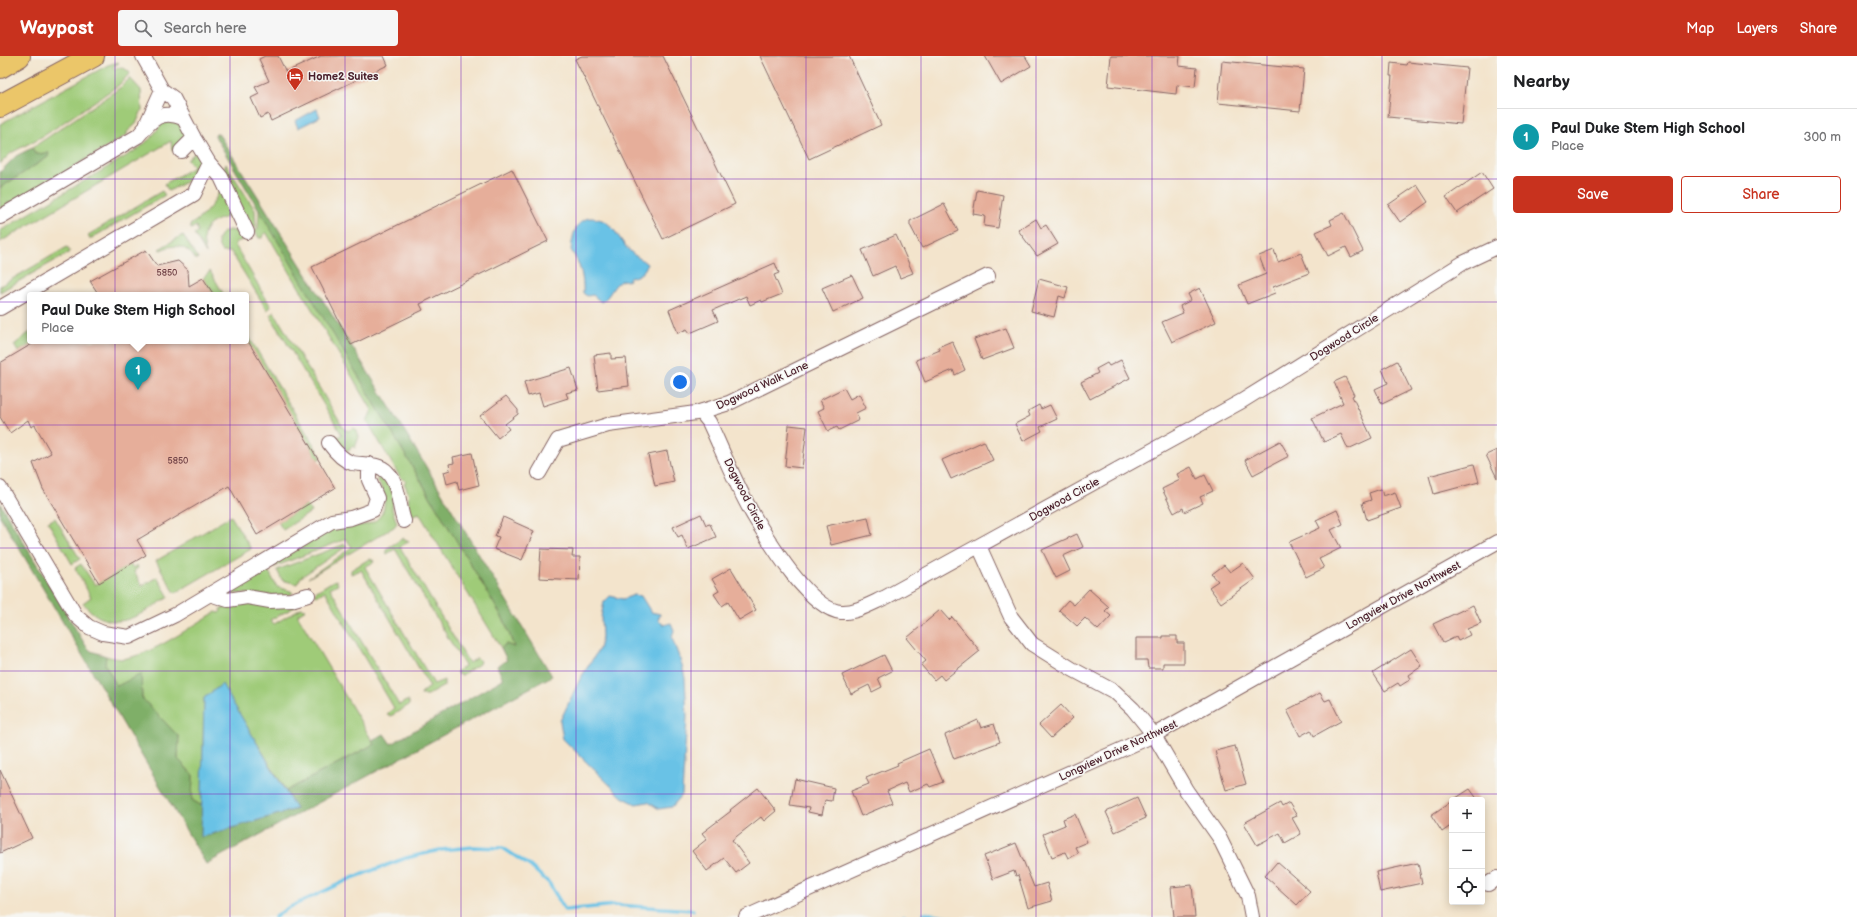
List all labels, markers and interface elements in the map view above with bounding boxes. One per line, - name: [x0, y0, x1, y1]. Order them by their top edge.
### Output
- search box: [118, 10, 398, 46]
- text: Waypost: [20, 17, 94, 40]
- icon: search: [132, 17, 154, 39]
- text: Search here: [164, 19, 247, 38]
- text: Map: [1686, 20, 1714, 37]
- text: Layers: [1736, 20, 1778, 37]
- text: Share: [1800, 20, 1837, 37]
- hotel icon: Home2 Suites: [285, 66, 305, 91]
- place label: Home2 Suites: [308, 70, 379, 83]
- text: Nearby: [1513, 72, 1570, 92]
- text: Paul Duke Stem High School: [1551, 119, 1745, 138]
- text: 1: [1523, 129, 1529, 145]
- text: 300 m: [1803, 129, 1841, 145]
- text: Place: [1551, 138, 1584, 154]
- button: Save: [1513, 176, 1673, 213]
- button: Share: [1681, 176, 1841, 213]
- house number: 5850: [157, 268, 177, 279]
- popup: [27, 292, 249, 344]
- text: Paul Duke Stem High School: [41, 301, 235, 320]
- street label: Dogwood Circle: [1308, 311, 1381, 364]
- text: Place: [41, 320, 74, 336]
- pin: 1: [125, 357, 151, 390]
- street label: Dogwood Walk Lane: [714, 358, 811, 413]
- your location: [670, 372, 690, 392]
- house number: 5850: [168, 456, 188, 467]
- street label: Dogwood Circle: [721, 456, 768, 533]
- street label: Dogwood Circle: [1027, 475, 1102, 524]
- street label: Longview Drive Northwest: [1344, 558, 1463, 632]
- street label: Longview Drive Northwest: [1057, 717, 1180, 784]
- map controls: [1449, 797, 1485, 905]
- button: +: [1449, 797, 1485, 833]
- button: −: [1449, 833, 1485, 869]
- button: locate: [1449, 869, 1485, 905]

